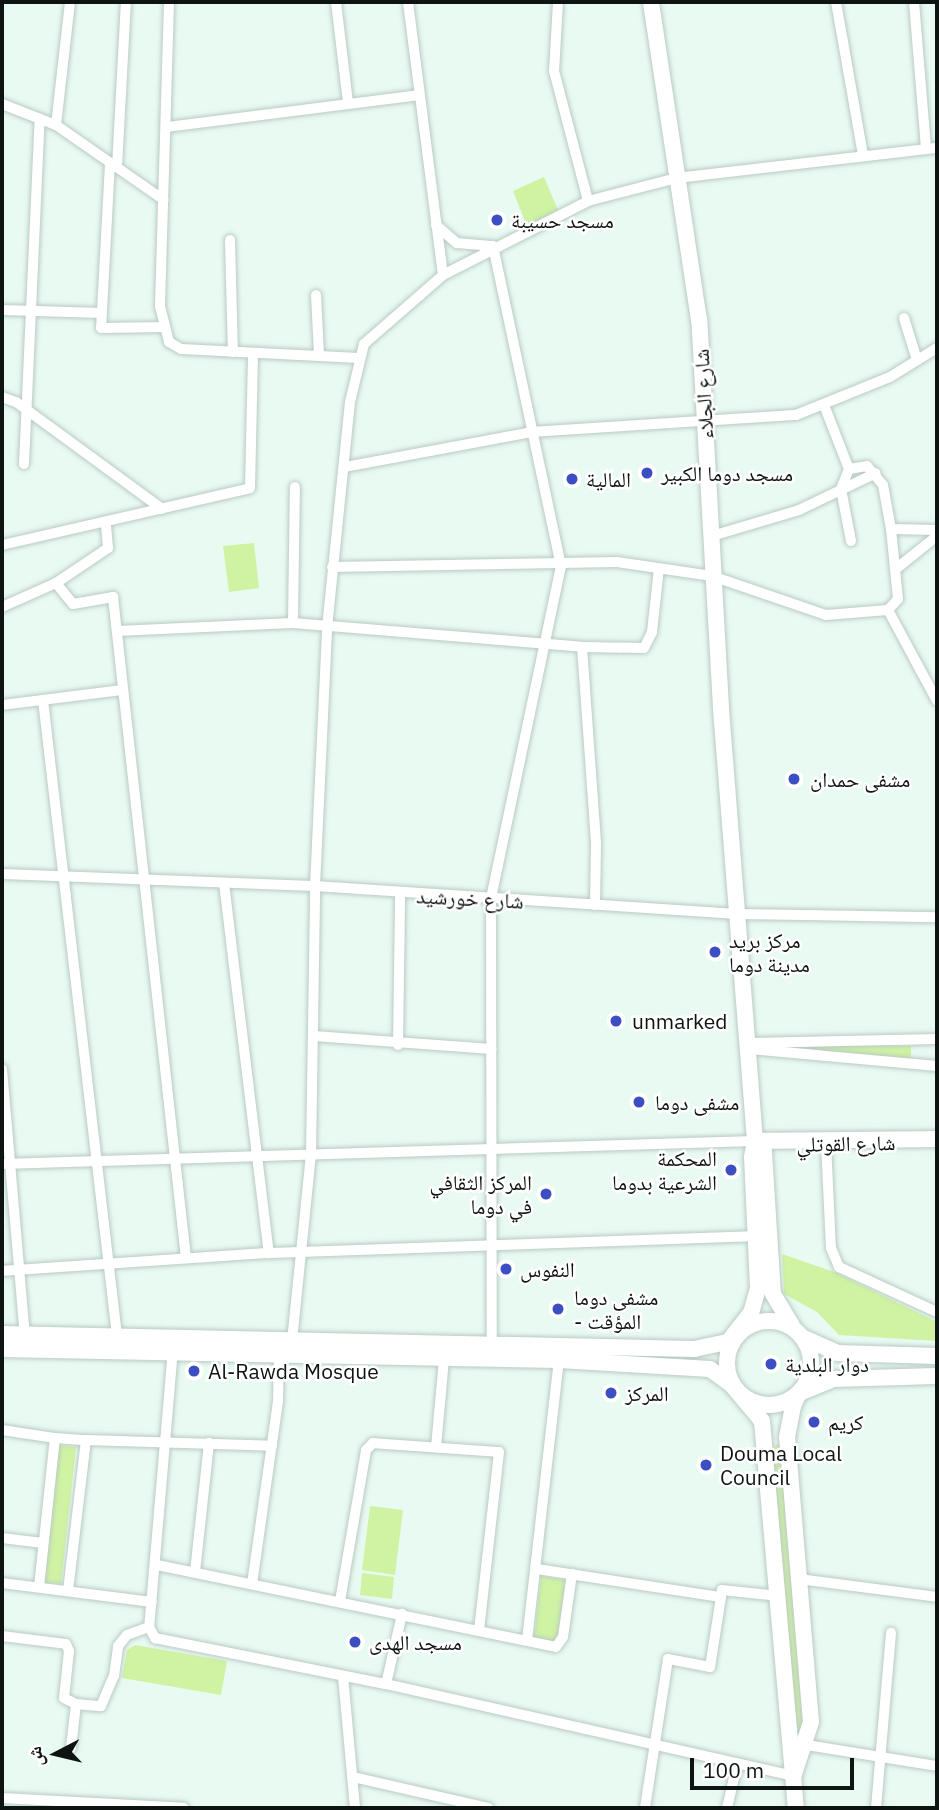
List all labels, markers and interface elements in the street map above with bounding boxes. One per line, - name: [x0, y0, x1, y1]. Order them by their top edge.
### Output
- place label: مسجد حسيبة: [511, 207, 614, 233]
- marker: مسجد حسيبة: [489, 212, 505, 228]
- street label: شارع الجلاء: [688, 348, 718, 440]
- place label: مسجد دوما الكبير: [661, 460, 793, 486]
- marker: مسجد دوما الكبير: [639, 465, 655, 481]
- place label: المالية: [586, 466, 631, 492]
- marker: المالية: [564, 471, 580, 487]
- place label: مشفى حمدان: [810, 766, 910, 792]
- marker: مشفى حمدان: [784, 769, 804, 789]
- street label: شارع خورشيد: [416, 883, 524, 913]
- place label: مركز بريد مدينة دوما: [729, 927, 810, 977]
- marker: مركز بريد مدينة دوما: [707, 944, 723, 960]
- place label: unmarked: [632, 1008, 728, 1034]
- marker: unmarked: [606, 1011, 626, 1031]
- place label: مشفى دوما: [655, 1089, 739, 1115]
- marker: مشفى دوما: [629, 1092, 649, 1112]
- street label: شارع القوتلي: [796, 1130, 896, 1156]
- place label: المحكمة الشرعية بدوما: [612, 1145, 717, 1195]
- marker: المحكمة الشرعية بدوما: [723, 1162, 739, 1178]
- place label: المركز الثقافي في دوما: [430, 1169, 532, 1219]
- marker: المركز الثقافي في دوما: [538, 1186, 554, 1202]
- place label: النفوس: [520, 1256, 575, 1282]
- marker: النفوس: [498, 1261, 514, 1277]
- place label: مشفى دوما - المؤقت: [574, 1284, 658, 1334]
- marker: مشفى دوما - المؤقت: [548, 1299, 568, 1319]
- place label: دوار البلدية: [785, 1351, 869, 1377]
- marker: دوار البلدية: [763, 1356, 779, 1372]
- place label: Al-Rawda Mosque: [208, 1358, 379, 1384]
- marker: Al-Rawda Mosque: [186, 1363, 202, 1379]
- place label: المركز: [625, 1380, 669, 1406]
- marker: المركز: [603, 1385, 619, 1401]
- place label: كريم: [828, 1409, 863, 1435]
- marker: كريم: [806, 1414, 822, 1430]
- place label: Douma Local Council: [720, 1440, 842, 1490]
- marker: Douma Local Council: [698, 1457, 714, 1473]
- place label: مسجد الهدى: [369, 1629, 462, 1655]
- marker: مسجد الهدى: [347, 1634, 363, 1650]
- north arrow: [21, 1719, 91, 1789]
- scale bar: [694, 1744, 858, 1788]
- text: ش: [22, 1745, 48, 1768]
- text: 100 m: [703, 1756, 764, 1784]

